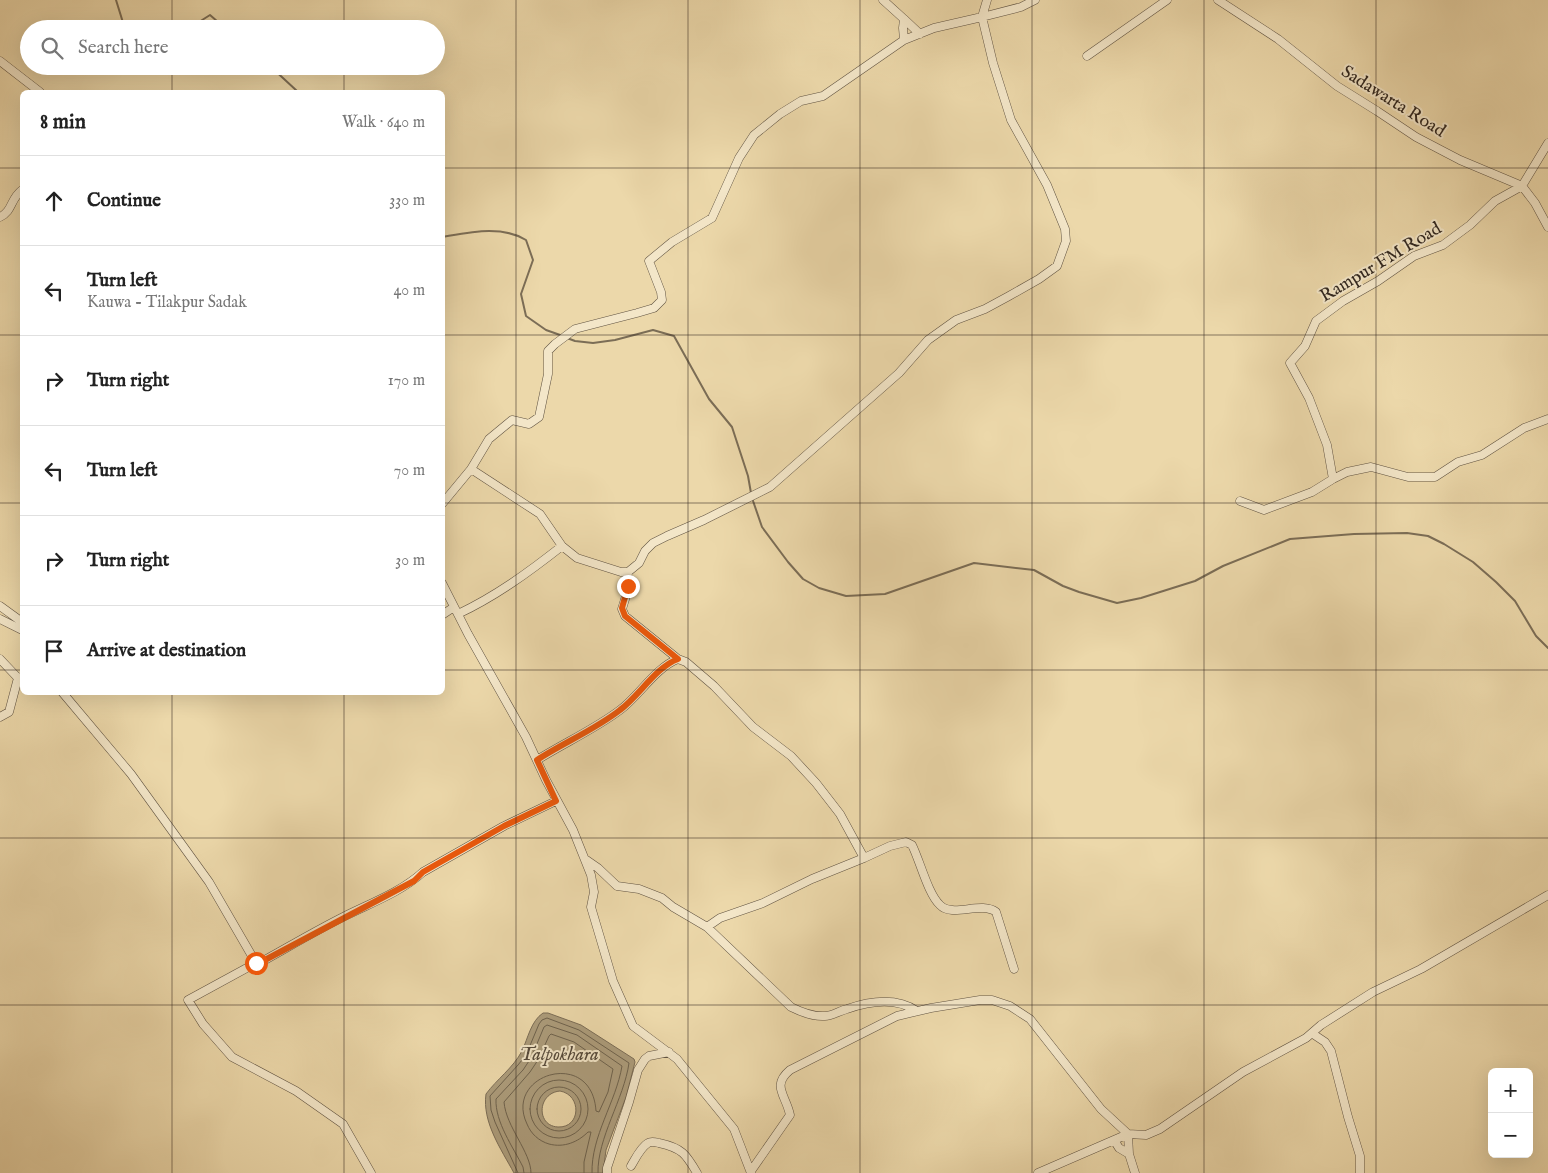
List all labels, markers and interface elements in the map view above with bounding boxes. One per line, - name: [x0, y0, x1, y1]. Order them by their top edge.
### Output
- search box: [20, 20, 445, 75]
- icon: search: [38, 34, 66, 62]
- text: Search here: [78, 36, 169, 60]
- street label: Sadawarta Road: [1336, 61, 1450, 143]
- text: 8 min: [40, 109, 86, 136]
- text: Walk · 640 m: [342, 113, 425, 133]
- icon: ahead: [40, 187, 68, 215]
- text: Continue: [87, 189, 161, 213]
- text: 330 m: [389, 191, 425, 211]
- street label: Rampur FM Road: [1316, 217, 1446, 308]
- text: Turn left: [87, 269, 158, 293]
- icon: left: [40, 277, 68, 305]
- text: 40 m: [393, 281, 425, 301]
- text: Kauwa - Tilakpur Sadak: [87, 293, 247, 313]
- icon: right: [40, 367, 68, 395]
- text: Turn right: [87, 369, 169, 393]
- text: 170 m: [388, 371, 425, 391]
- icon: left: [40, 457, 68, 485]
- text: Turn left: [87, 459, 158, 483]
- text: 70 m: [394, 461, 425, 481]
- icon: right: [40, 547, 68, 575]
- text: Turn right: [87, 549, 169, 573]
- text: 30 m: [395, 551, 425, 571]
- route end: [617, 575, 640, 598]
- icon: arrive: [40, 637, 68, 665]
- text: Arrive at destination: [87, 639, 246, 663]
- route start: [245, 952, 268, 975]
- water label: Talpokhara: [519, 1043, 599, 1067]
- map controls: [1488, 1068, 1533, 1158]
- button: +: [1488, 1068, 1533, 1113]
- button: −: [1488, 1113, 1533, 1158]

